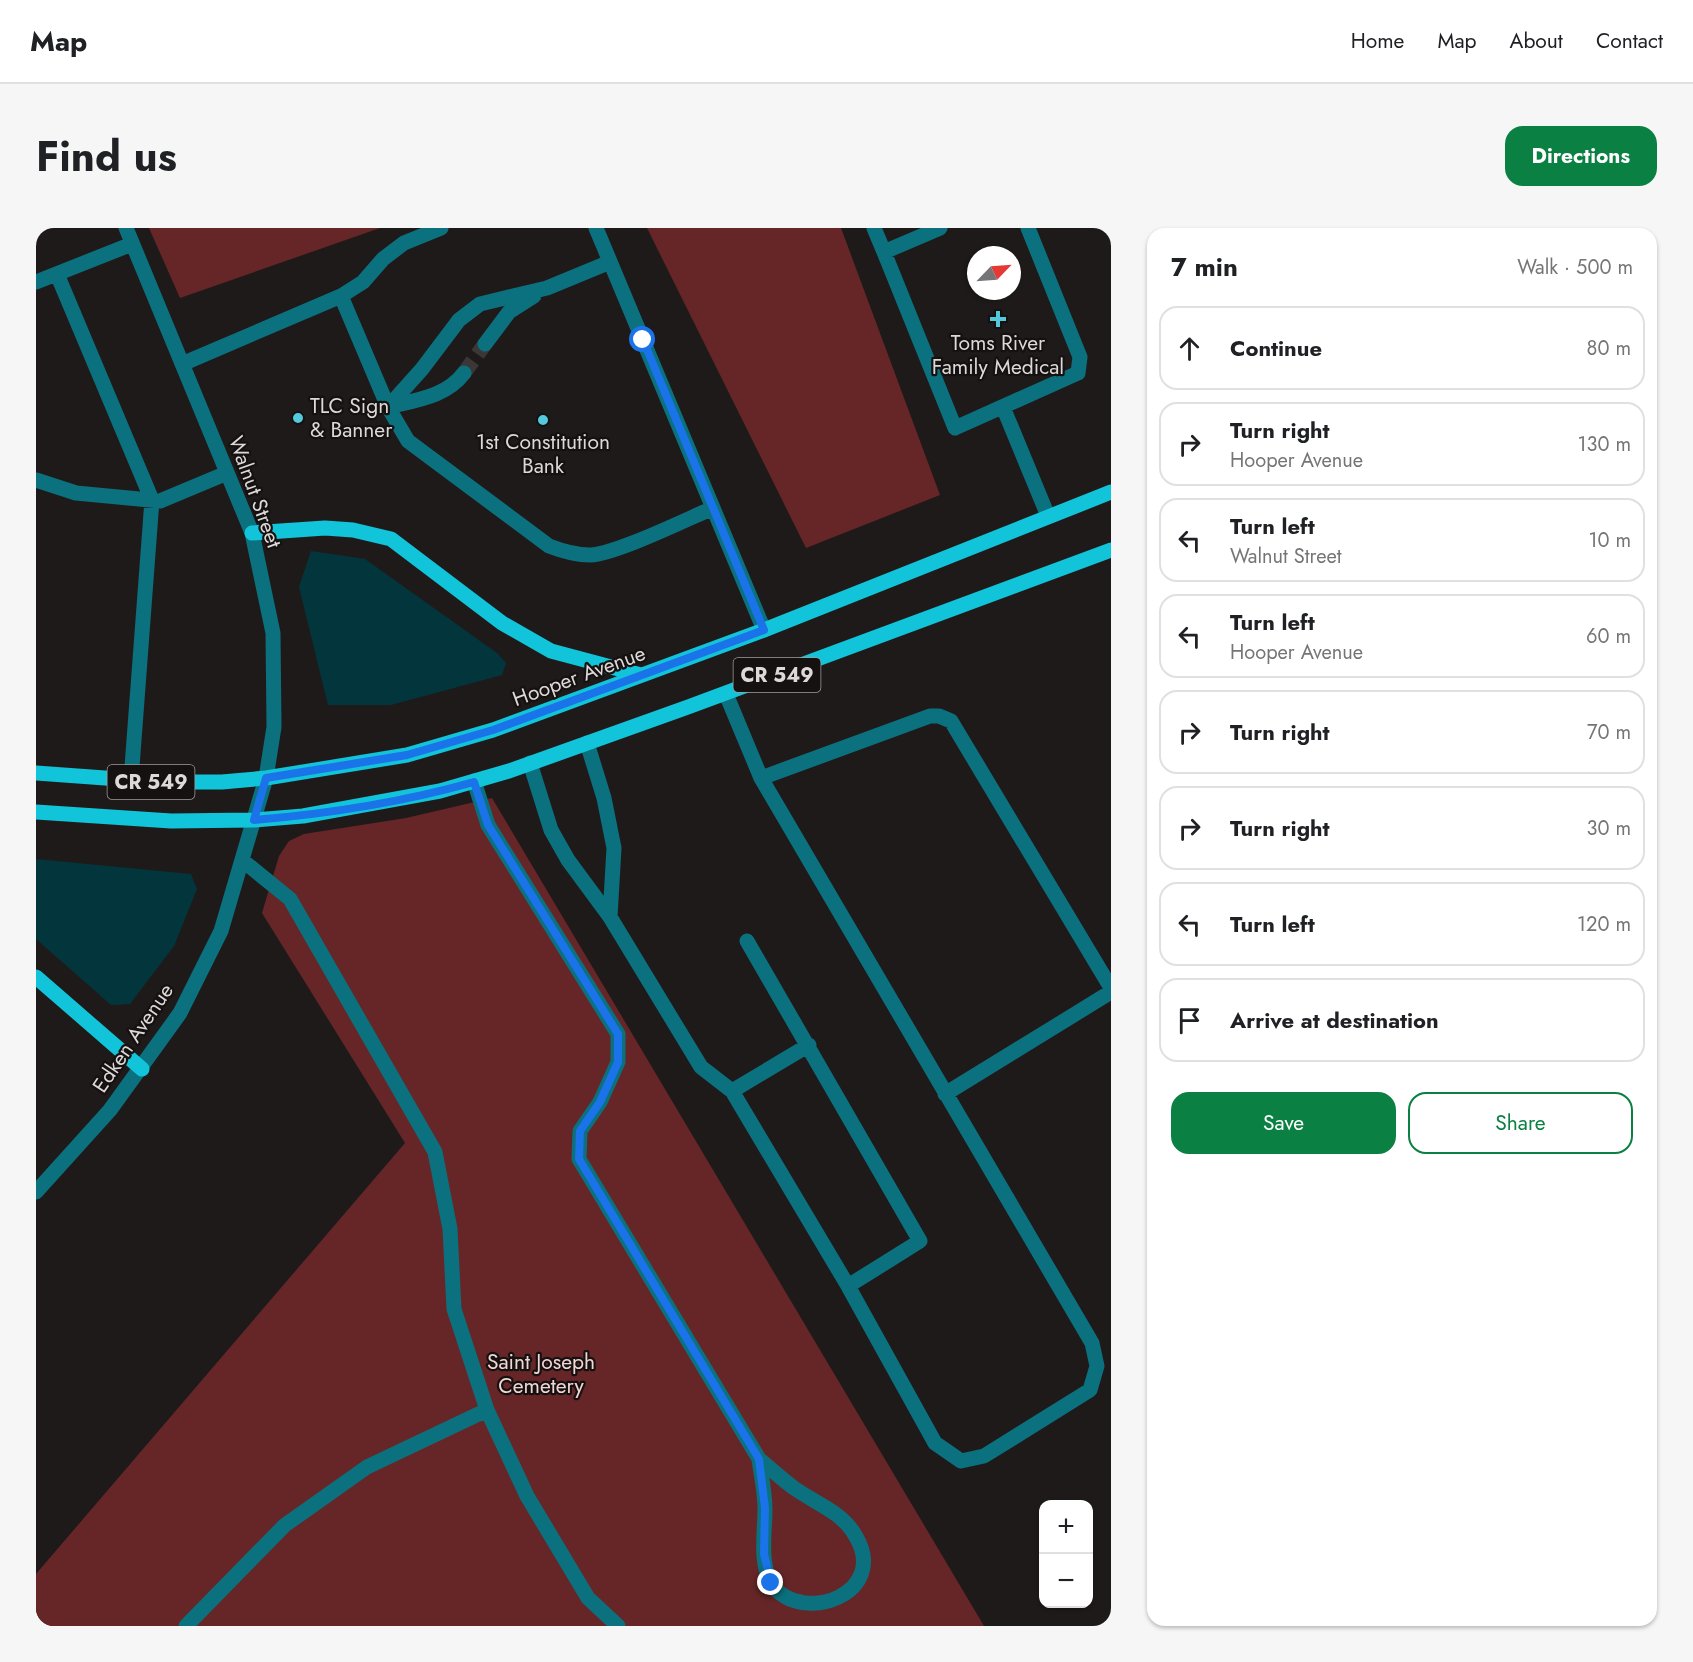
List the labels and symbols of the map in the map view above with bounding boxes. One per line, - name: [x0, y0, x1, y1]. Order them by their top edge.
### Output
- north arrow: [967, 246, 1021, 300]
- marker: Toms River Family Medical: [989, 310, 1007, 328]
- route start: [629, 326, 655, 352]
- place label: Toms River Family Medical: [932, 328, 1064, 382]
- place label: TLC Sign & Banner: [310, 391, 393, 445]
- marker: TLC Sign & Banner: [291, 411, 305, 425]
- marker: 1st Constitution Bank: [536, 413, 550, 427]
- place label: 1st Constitution Bank: [476, 427, 610, 481]
- street label: Walnut Street: [221, 432, 289, 552]
- street label: Hooper Avenue: [508, 638, 650, 714]
- road number: CR 549: [734, 658, 820, 692]
- road number: CR 549: [108, 765, 194, 799]
- street label: Edken Avenue: [85, 977, 181, 1099]
- park label: Saint Joseph Cemetery: [487, 1347, 595, 1401]
- route end: [757, 1569, 783, 1595]

